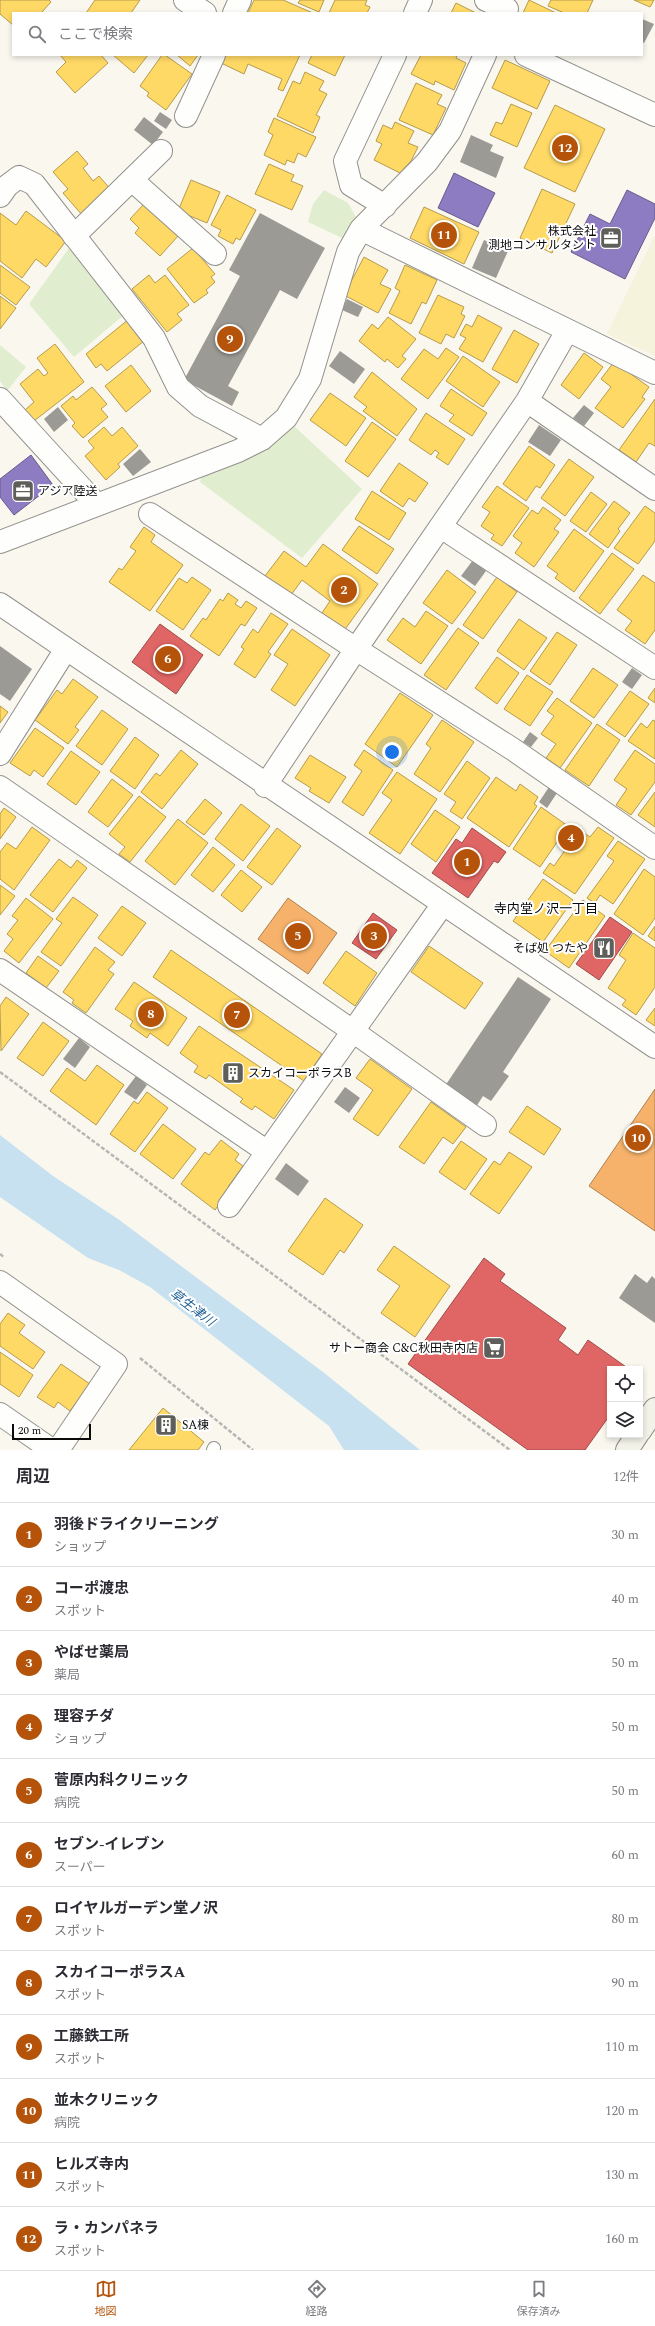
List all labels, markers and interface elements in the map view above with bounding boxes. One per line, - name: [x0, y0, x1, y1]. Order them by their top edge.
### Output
- search box: [12, 12, 643, 56]
- icon: search: [26, 23, 48, 45]
- text: ここで検索: [58, 23, 133, 46]
- pin: 12: [552, 133, 578, 163]
- pin: 11: [431, 220, 457, 250]
- place label: 株式会社 測地コンサルタント: [488, 222, 596, 255]
- office icon: 株式会社 測地コンサルタント: [598, 225, 624, 251]
- pin: 9: [217, 324, 243, 354]
- office icon: アジア陸送: [10, 478, 36, 504]
- place label: アジア陸送: [38, 482, 98, 501]
- pin: 2: [331, 575, 357, 605]
- pin: 6: [155, 644, 181, 674]
- your location: [382, 742, 402, 762]
- pin: 4: [558, 823, 584, 853]
- pin: 1: [454, 847, 480, 877]
- district label: 寺内堂ノ沢一丁目: [494, 899, 598, 919]
- pin: 5: [285, 921, 311, 951]
- pin: 3: [361, 921, 387, 951]
- restaurant icon: そば処 つたや: [591, 935, 617, 961]
- place label: そば処 つたや: [513, 939, 588, 958]
- pin: 8: [138, 999, 164, 1029]
- pin: 7: [224, 1000, 250, 1030]
- building icon: スカイコーポラスB: [220, 1060, 246, 1086]
- place label: スカイコーポラスB: [248, 1064, 352, 1083]
- pin: 10: [625, 1123, 651, 1153]
- water label: 草生津川: [166, 1284, 221, 1333]
- supermarket icon: サトー商会 C&C秋田寺内店: [481, 1335, 507, 1361]
- place label: サトー商会 C&C秋田寺内店: [329, 1339, 478, 1358]
- map controls: [607, 1366, 643, 1438]
- button: locate: [607, 1366, 643, 1402]
- button: layers: [607, 1402, 643, 1438]
- building icon: SA棟: [153, 1412, 179, 1438]
- place label: SA棟: [182, 1416, 209, 1435]
- scale bar: [12, 1422, 91, 1441]
- text: 20 m: [18, 1422, 41, 1439]
- text: 周辺: [16, 1464, 50, 1490]
- text: 12件: [613, 1467, 639, 1487]
- text: 羽後ドライクリーニング: [54, 1513, 219, 1536]
- text: 1: [25, 1525, 33, 1545]
- text: 30 m: [612, 1525, 639, 1545]
- text: ショップ: [54, 1537, 106, 1557]
- text: コーポ渡忠: [54, 1577, 129, 1600]
- text: 2: [25, 1589, 33, 1609]
- text: 40 m: [612, 1589, 639, 1609]
- text: スポット: [54, 1601, 106, 1621]
- text: やばせ薬局: [54, 1641, 129, 1664]
- text: 3: [25, 1653, 33, 1673]
- text: 50 m: [612, 1653, 639, 1673]
- text: 薬局: [54, 1665, 80, 1685]
- text: 理容チダ: [54, 1705, 114, 1728]
- text: 4: [25, 1717, 33, 1737]
- text: 50 m: [612, 1717, 639, 1737]
- text: ショップ: [54, 1729, 106, 1749]
- text: 菅原内科クリニック: [54, 1769, 189, 1792]
- text: 5: [25, 1781, 33, 1801]
- text: 50 m: [612, 1781, 639, 1801]
- text: 病院: [54, 1793, 80, 1813]
- text: セブン-イレブン: [54, 1833, 165, 1856]
- text: 6: [25, 1845, 33, 1865]
- text: 60 m: [612, 1845, 639, 1865]
- text: スーパー: [54, 1857, 106, 1877]
- text: ロイヤルガーデン堂ノ沢: [54, 1897, 218, 1920]
- text: 7: [25, 1909, 33, 1929]
- text: 80 m: [612, 1909, 639, 1929]
- text: スポット: [54, 1921, 106, 1941]
- text: スカイコーポラスA: [54, 1961, 185, 1984]
- text: 8: [25, 1973, 33, 1993]
- text: 90 m: [612, 1973, 639, 1993]
- text: スポット: [54, 1985, 106, 2005]
- text: 工藤鉄工所: [54, 2025, 129, 2048]
- text: 9: [25, 2037, 33, 2057]
- text: 110 m: [605, 2037, 639, 2057]
- text: スポット: [54, 2049, 106, 2069]
- text: 並木クリニック: [54, 2089, 159, 2112]
- text: 10: [22, 2101, 36, 2121]
- text: 120 m: [605, 2101, 639, 2121]
- text: 病院: [54, 2113, 80, 2133]
- text: ヒルズ寺内: [54, 2153, 129, 2176]
- text: 11: [22, 2165, 36, 2185]
- text: 130 m: [605, 2165, 639, 2185]
- text: スポット: [54, 2177, 106, 2197]
- text: ラ・カンパネラ: [54, 2217, 159, 2240]
- text: 12: [22, 2229, 36, 2249]
- text: 160 m: [605, 2229, 639, 2249]
- text: スポット: [54, 2241, 106, 2261]
- tab: 地図: [95, 2278, 117, 2320]
- tab: 経路: [306, 2278, 328, 2320]
- tab: 保存済み: [517, 2278, 561, 2320]

